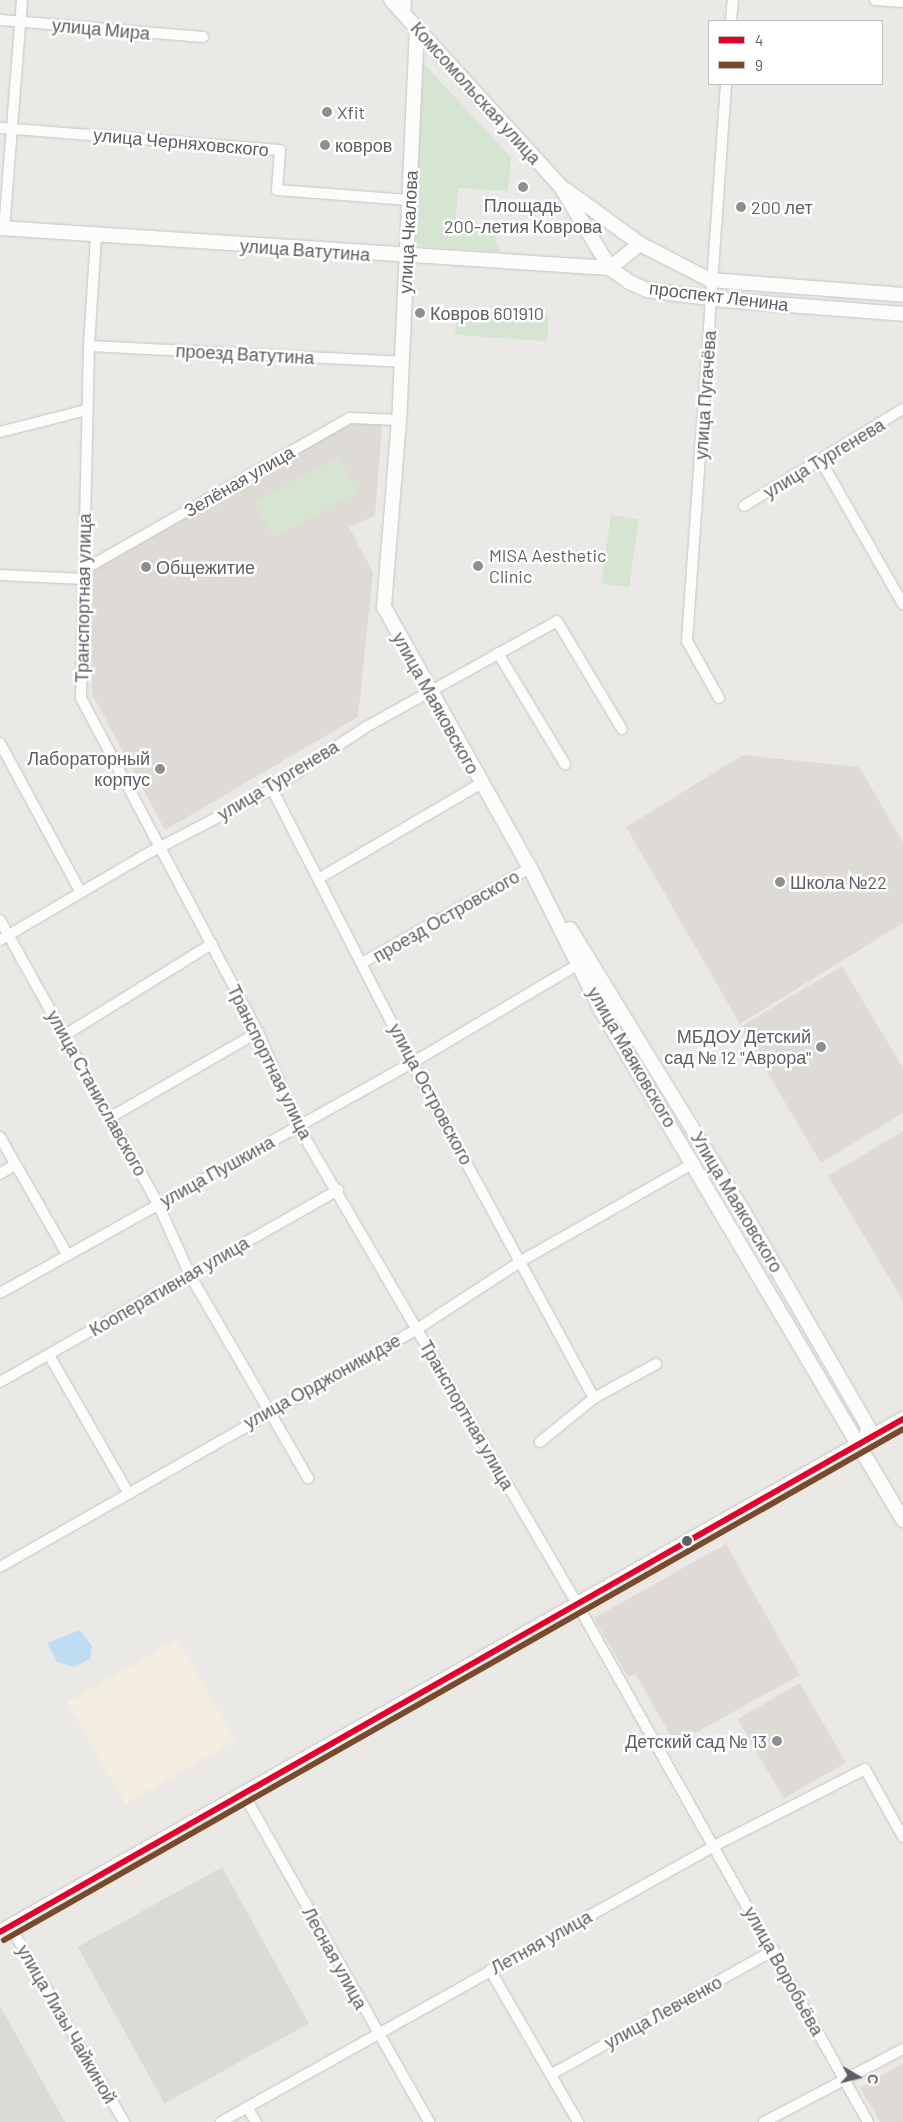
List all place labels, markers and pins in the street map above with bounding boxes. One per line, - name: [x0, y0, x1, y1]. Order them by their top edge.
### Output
- place label: Xfit: [337, 101, 365, 123]
- marker: Xfit: [321, 106, 333, 118]
- place label: ковров: [335, 134, 392, 156]
- marker: ковров: [319, 139, 331, 151]
- marker: Площадь 200-летия Коврова: [517, 181, 529, 193]
- place label: Площадь 200-летия Коврова: [444, 195, 602, 238]
- place label: 200 лет: [751, 196, 813, 218]
- marker: 200 лет: [735, 201, 747, 213]
- place label: Ковров 601910: [430, 302, 544, 324]
- marker: Ковров 601910: [414, 307, 426, 319]
- place label: MISA Aesthetic Clinic: [489, 545, 606, 588]
- place label: Общежитие: [156, 556, 255, 578]
- marker: MISA Aesthetic Clinic: [471, 559, 485, 573]
- marker: Общежитие: [140, 561, 152, 573]
- place label: Лабораторный корпус: [27, 748, 150, 791]
- marker: Лабораторный корпус: [154, 763, 166, 775]
- place label: Школа №22: [790, 871, 887, 893]
- marker: Школа №22: [774, 876, 786, 888]
- place label: МБДОУ Детский сад № 12 "Аврора": [664, 1026, 811, 1068]
- marker: МБДОУ Детский сад № 12 "Аврора": [815, 1041, 827, 1053]
- unlabelled marker: [682, 1536, 692, 1546]
- place label: Детский сад № 13: [625, 1730, 767, 1752]
- marker: Детский сад № 13: [771, 1735, 783, 1747]

